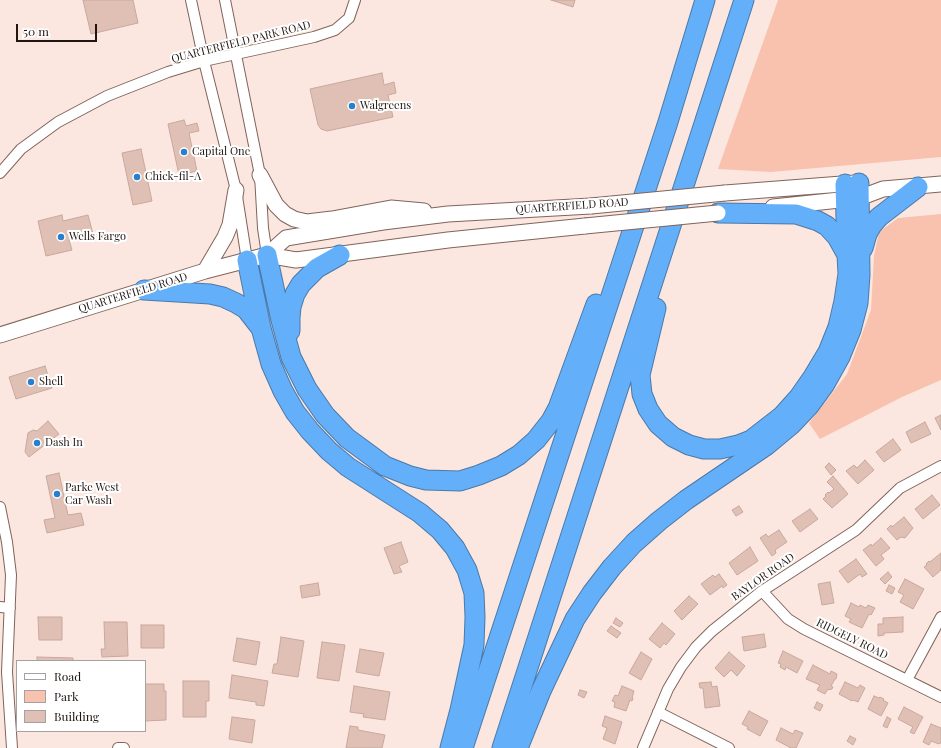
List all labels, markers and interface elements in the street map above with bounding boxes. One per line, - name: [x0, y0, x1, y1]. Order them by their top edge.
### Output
- scale bar: [18, 16, 99, 42]
- street label: QUARTERFIELD PARK ROAD: [170, 18, 312, 66]
- text: 50 m: [23, 23, 49, 39]
- place label: Walgreens: [360, 99, 411, 113]
- marker: Walgreens: [347, 101, 357, 111]
- place label: Capital One: [192, 145, 250, 159]
- marker: Capital One: [179, 147, 189, 157]
- place label: Chick-fil-A: [145, 170, 201, 184]
- marker: Chick-fil-A: [132, 172, 142, 182]
- street label: QUARTERFIELD ROAD: [515, 195, 629, 217]
- place label: Wells Fargo: [69, 230, 126, 244]
- marker: Wells Fargo: [56, 232, 66, 242]
- street label: QUARTERFIELD ROAD: [77, 270, 189, 316]
- place label: Shell: [39, 375, 63, 389]
- marker: Shell: [26, 377, 36, 387]
- place label: Dash In: [45, 436, 83, 450]
- marker: Dash In: [32, 438, 42, 448]
- place label: Parke West Car Wash: [65, 481, 119, 507]
- marker: Parke West Car Wash: [52, 489, 62, 499]
- street label: BAYLOR ROAD: [729, 550, 797, 604]
- street label: RIDGELY ROAD: [814, 616, 890, 662]
- legend: [16, 660, 146, 732]
- text: Road: [54, 668, 81, 684]
- text: Park: [54, 688, 79, 704]
- text: Building: [54, 708, 99, 724]

